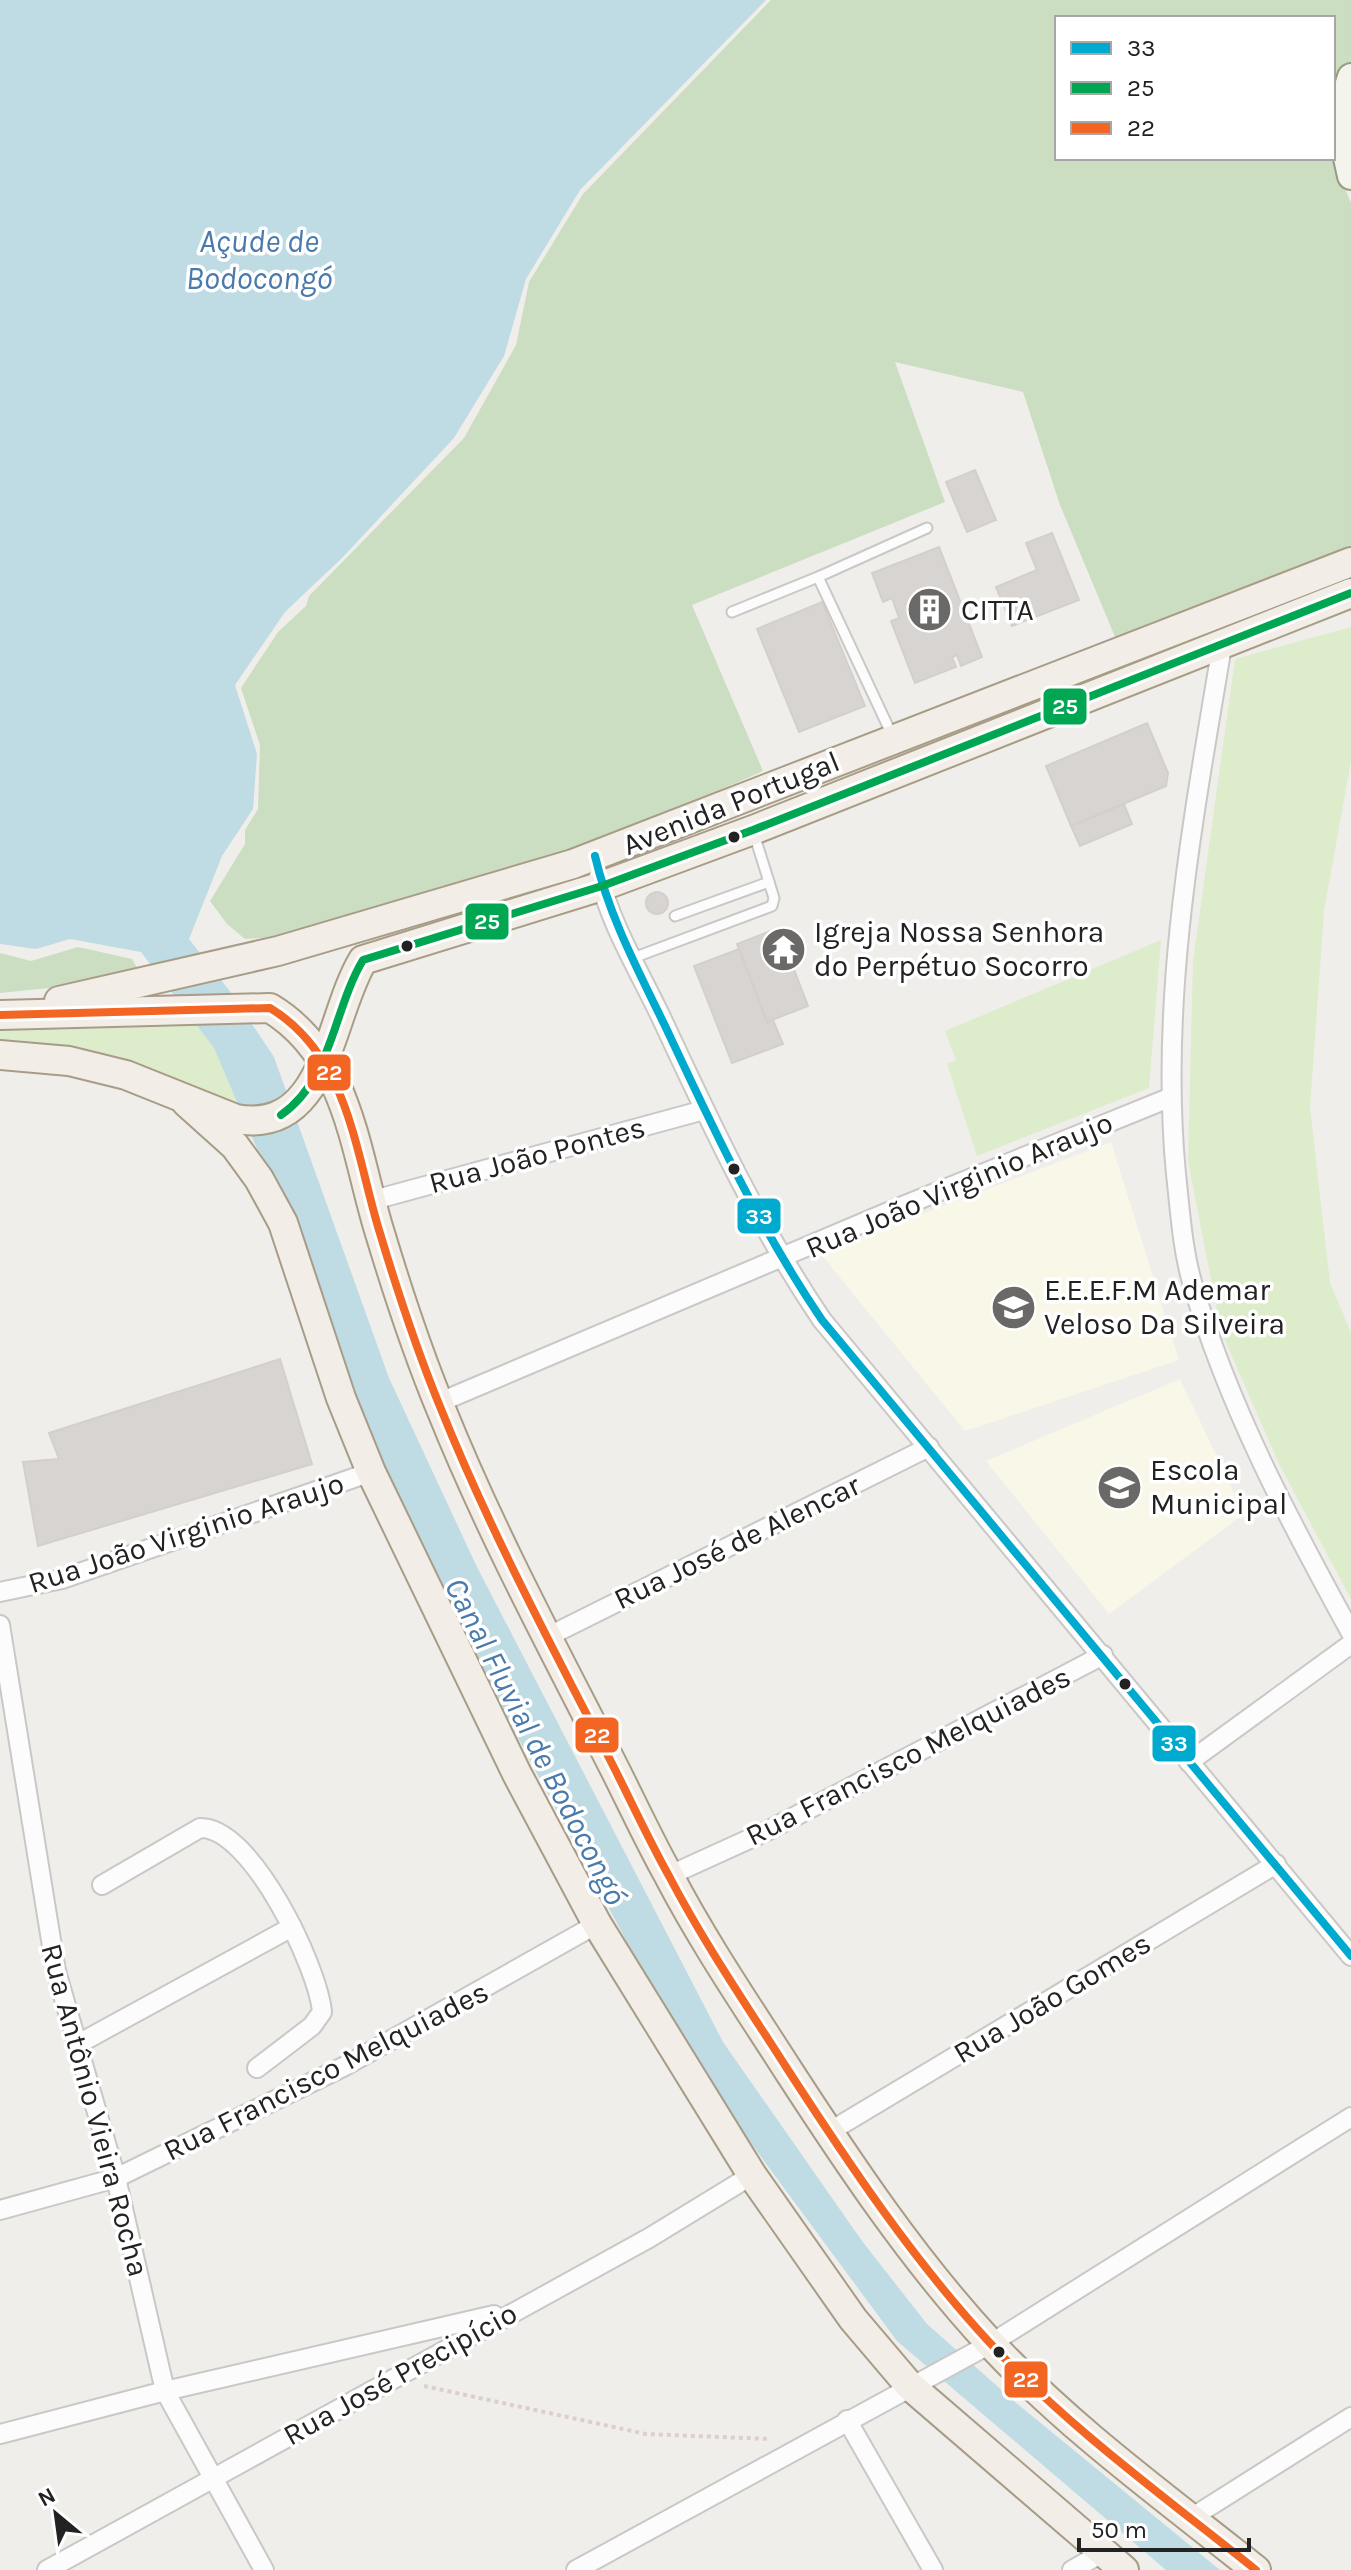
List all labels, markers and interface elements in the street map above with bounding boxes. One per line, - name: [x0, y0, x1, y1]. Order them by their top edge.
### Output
- legend: [1055, 16, 1335, 160]
- text: 33: [1127, 34, 1155, 62]
- text: 25: [1127, 74, 1154, 102]
- text: 22: [1127, 114, 1155, 142]
- water label: Açude de Bodocongó: [186, 223, 332, 297]
- building icon: CITTA: [906, 586, 954, 634]
- place label: CITTA: [961, 592, 1034, 628]
- line badge: 25: [1042, 687, 1088, 726]
- text: 25: [1052, 694, 1078, 720]
- street label: Avenida Portugal: [617, 743, 845, 863]
- unlabelled marker: [726, 829, 742, 845]
- line badge: 25: [464, 902, 510, 941]
- text: 25: [474, 909, 500, 935]
- place label: Igreja Nossa Senhora do Perpétuo Socorro: [814, 914, 1104, 984]
- temple icon: Igreja Nossa Senhora do Perpétuo Socorro: [759, 925, 807, 973]
- unlabelled marker: [399, 938, 415, 954]
- line badge: 22: [306, 1053, 352, 1092]
- text: 22: [316, 1060, 342, 1086]
- street label: Rua João Virginio Araujo: [800, 1104, 1118, 1266]
- street label: Rua João Pontes: [425, 1109, 649, 1201]
- unlabelled marker: [726, 1161, 742, 1177]
- line badge: 33: [736, 1197, 782, 1235]
- text: 33: [745, 1204, 773, 1230]
- place label: E.E.E.F.M Ademar Veloso Da Silveira: [1044, 1272, 1285, 1342]
- school or university icon: E.E.E.F.M Ademar Veloso Da Silveira: [989, 1283, 1037, 1331]
- place label: Escola Municipal: [1150, 1452, 1288, 1522]
- school or university icon: Escola Municipal: [1095, 1463, 1143, 1511]
- street label: Rua João Virginio Araujo: [24, 1465, 348, 1601]
- street label: Rua José de Alencar: [608, 1467, 866, 1617]
- water label: Canal Fluvial de Bodocongó: [437, 1572, 634, 1911]
- street label: Rua Francisco Melquiades: [740, 1658, 1076, 1854]
- unlabelled marker: [1117, 1676, 1133, 1692]
- line badge: 22: [574, 1716, 620, 1754]
- text: 22: [584, 1723, 610, 1749]
- line badge: 33: [1151, 1724, 1197, 1763]
- text: 33: [1160, 1731, 1188, 1757]
- street label: Rua João Gomes: [947, 1925, 1157, 2071]
- street label: Rua Antônio Vieira Rocha: [33, 1940, 157, 2280]
- street label: Rua Francisco Melquiades: [158, 1973, 494, 2169]
- street label: Rua José Precipício: [277, 2295, 523, 2453]
- unlabelled marker: [991, 2344, 1007, 2360]
- line badge: 22: [1003, 2360, 1049, 2399]
- text: 22: [1013, 2367, 1039, 2393]
- north arrow: [16, 2474, 96, 2554]
- text: N: [34, 2482, 60, 2513]
- scale bar: [1079, 2502, 1249, 2552]
- text: 50 m: [1091, 2516, 1147, 2544]

